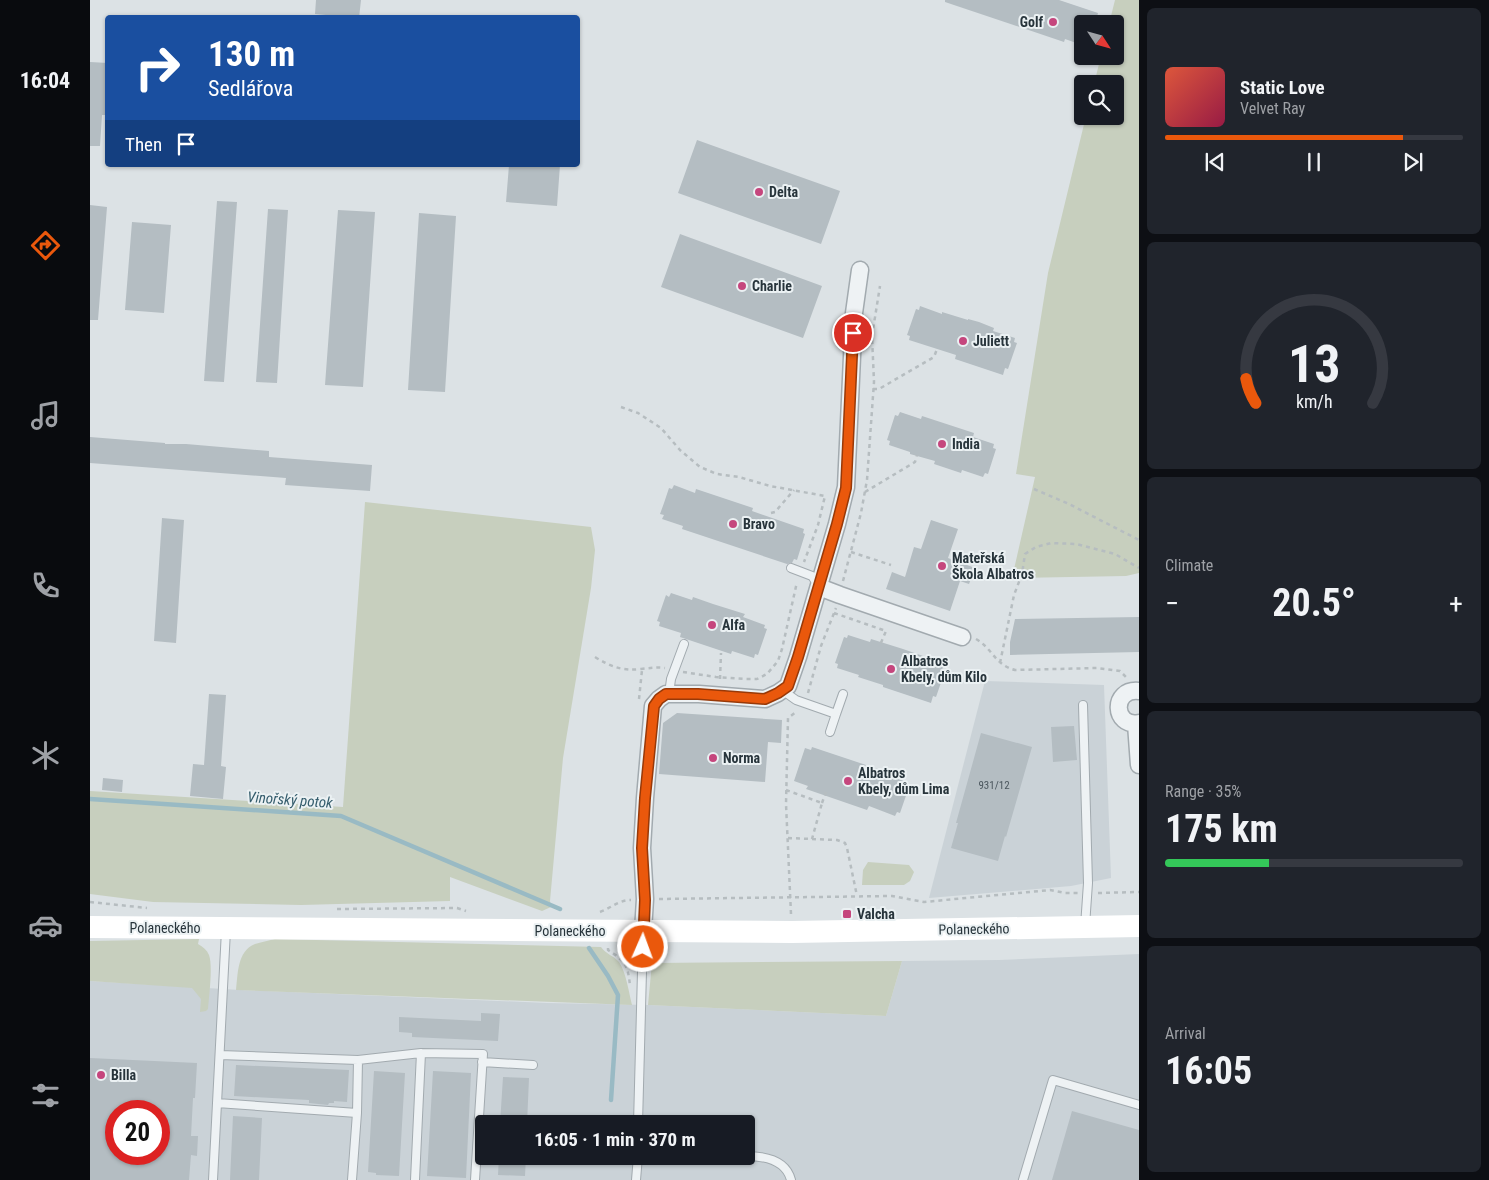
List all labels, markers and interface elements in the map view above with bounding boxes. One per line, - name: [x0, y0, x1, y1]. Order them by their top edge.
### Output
- place label: Golf: [1020, 14, 1043, 30]
- north arrow: [1074, 15, 1124, 65]
- map controls: [1074, 15, 1124, 125]
- marker: Golf: [1047, 16, 1059, 28]
- text: 130 m: [208, 34, 295, 75]
- icon: right: [125, 35, 190, 100]
- text: 16:04: [20, 68, 70, 93]
- button: search: [1074, 75, 1124, 125]
- text: Sedlářova: [208, 76, 293, 101]
- text: Static Love: [1240, 76, 1325, 99]
- text: Velvet Ray: [1240, 99, 1305, 118]
- icon: arrive: [172, 130, 200, 158]
- text: Then: [125, 133, 162, 156]
- icon: previous: [1201, 148, 1229, 176]
- icon: pause: [1300, 148, 1328, 176]
- icon: next: [1399, 148, 1427, 176]
- place label: Delta: [769, 184, 798, 200]
- marker: Delta: [753, 186, 765, 198]
- icon: directions: [28, 228, 63, 263]
- place label: Charlie: [752, 278, 792, 294]
- marker: Charlie: [736, 280, 748, 292]
- pin: [832, 312, 874, 354]
- icon: arrive: [839, 319, 867, 347]
- place label: Juliett: [973, 333, 1009, 349]
- text: 13: [1288, 334, 1340, 395]
- marker: Juliett: [957, 335, 969, 347]
- text: km/h: [1296, 391, 1332, 412]
- icon: music: [28, 398, 63, 433]
- place label: India: [952, 436, 980, 452]
- marker: India: [936, 438, 948, 450]
- place label: Bravo: [743, 516, 775, 532]
- marker: Bravo: [727, 518, 739, 530]
- place label: Mateřská Škola Albatros: [952, 550, 1034, 582]
- text: Climate: [1165, 556, 1213, 575]
- marker: Mateřská Škola Albatros: [936, 560, 948, 572]
- icon: phone: [28, 568, 63, 603]
- text: 20.5°: [1272, 581, 1356, 625]
- text: −: [1165, 587, 1179, 620]
- text: +: [1449, 587, 1463, 620]
- place label: Alfa: [722, 617, 745, 633]
- marker: Alfa: [706, 619, 718, 631]
- place label: Albatros Kbely, dům Kilo: [901, 653, 987, 685]
- marker: Albatros Kbely, dům Kilo: [885, 663, 897, 675]
- icon: climate: [28, 738, 63, 773]
- place label: Norma: [723, 750, 761, 766]
- marker: Norma: [707, 752, 719, 764]
- place label: Albatros Kbely, dům Lima: [858, 765, 950, 797]
- marker: Albatros Kbely, dům Lima: [842, 775, 854, 787]
- house number: 931/12: [978, 779, 1010, 792]
- text: Range · 35%: [1165, 782, 1241, 801]
- water label: Vinořský potok: [247, 788, 334, 812]
- text: 175 km: [1165, 807, 1278, 851]
- place label: Valcha: [857, 906, 895, 922]
- icon: car: [28, 908, 63, 943]
- marker: Valcha: [841, 908, 853, 920]
- street label: Polaneckého: [130, 920, 200, 936]
- position arrow: [616, 920, 668, 972]
- street label: Polaneckého: [938, 920, 1010, 938]
- street label: Polaneckého: [535, 923, 605, 939]
- text: Arrival: [1165, 1024, 1206, 1043]
- text: 16:05: [1165, 1049, 1252, 1093]
- place label: Billa: [111, 1067, 136, 1083]
- marker: Billa: [95, 1069, 107, 1081]
- icon: filters: [28, 1078, 63, 1113]
- speed limit sign: 20: [105, 1100, 170, 1165]
- text: 16:05 · 1 min · 370 m: [534, 1128, 696, 1151]

